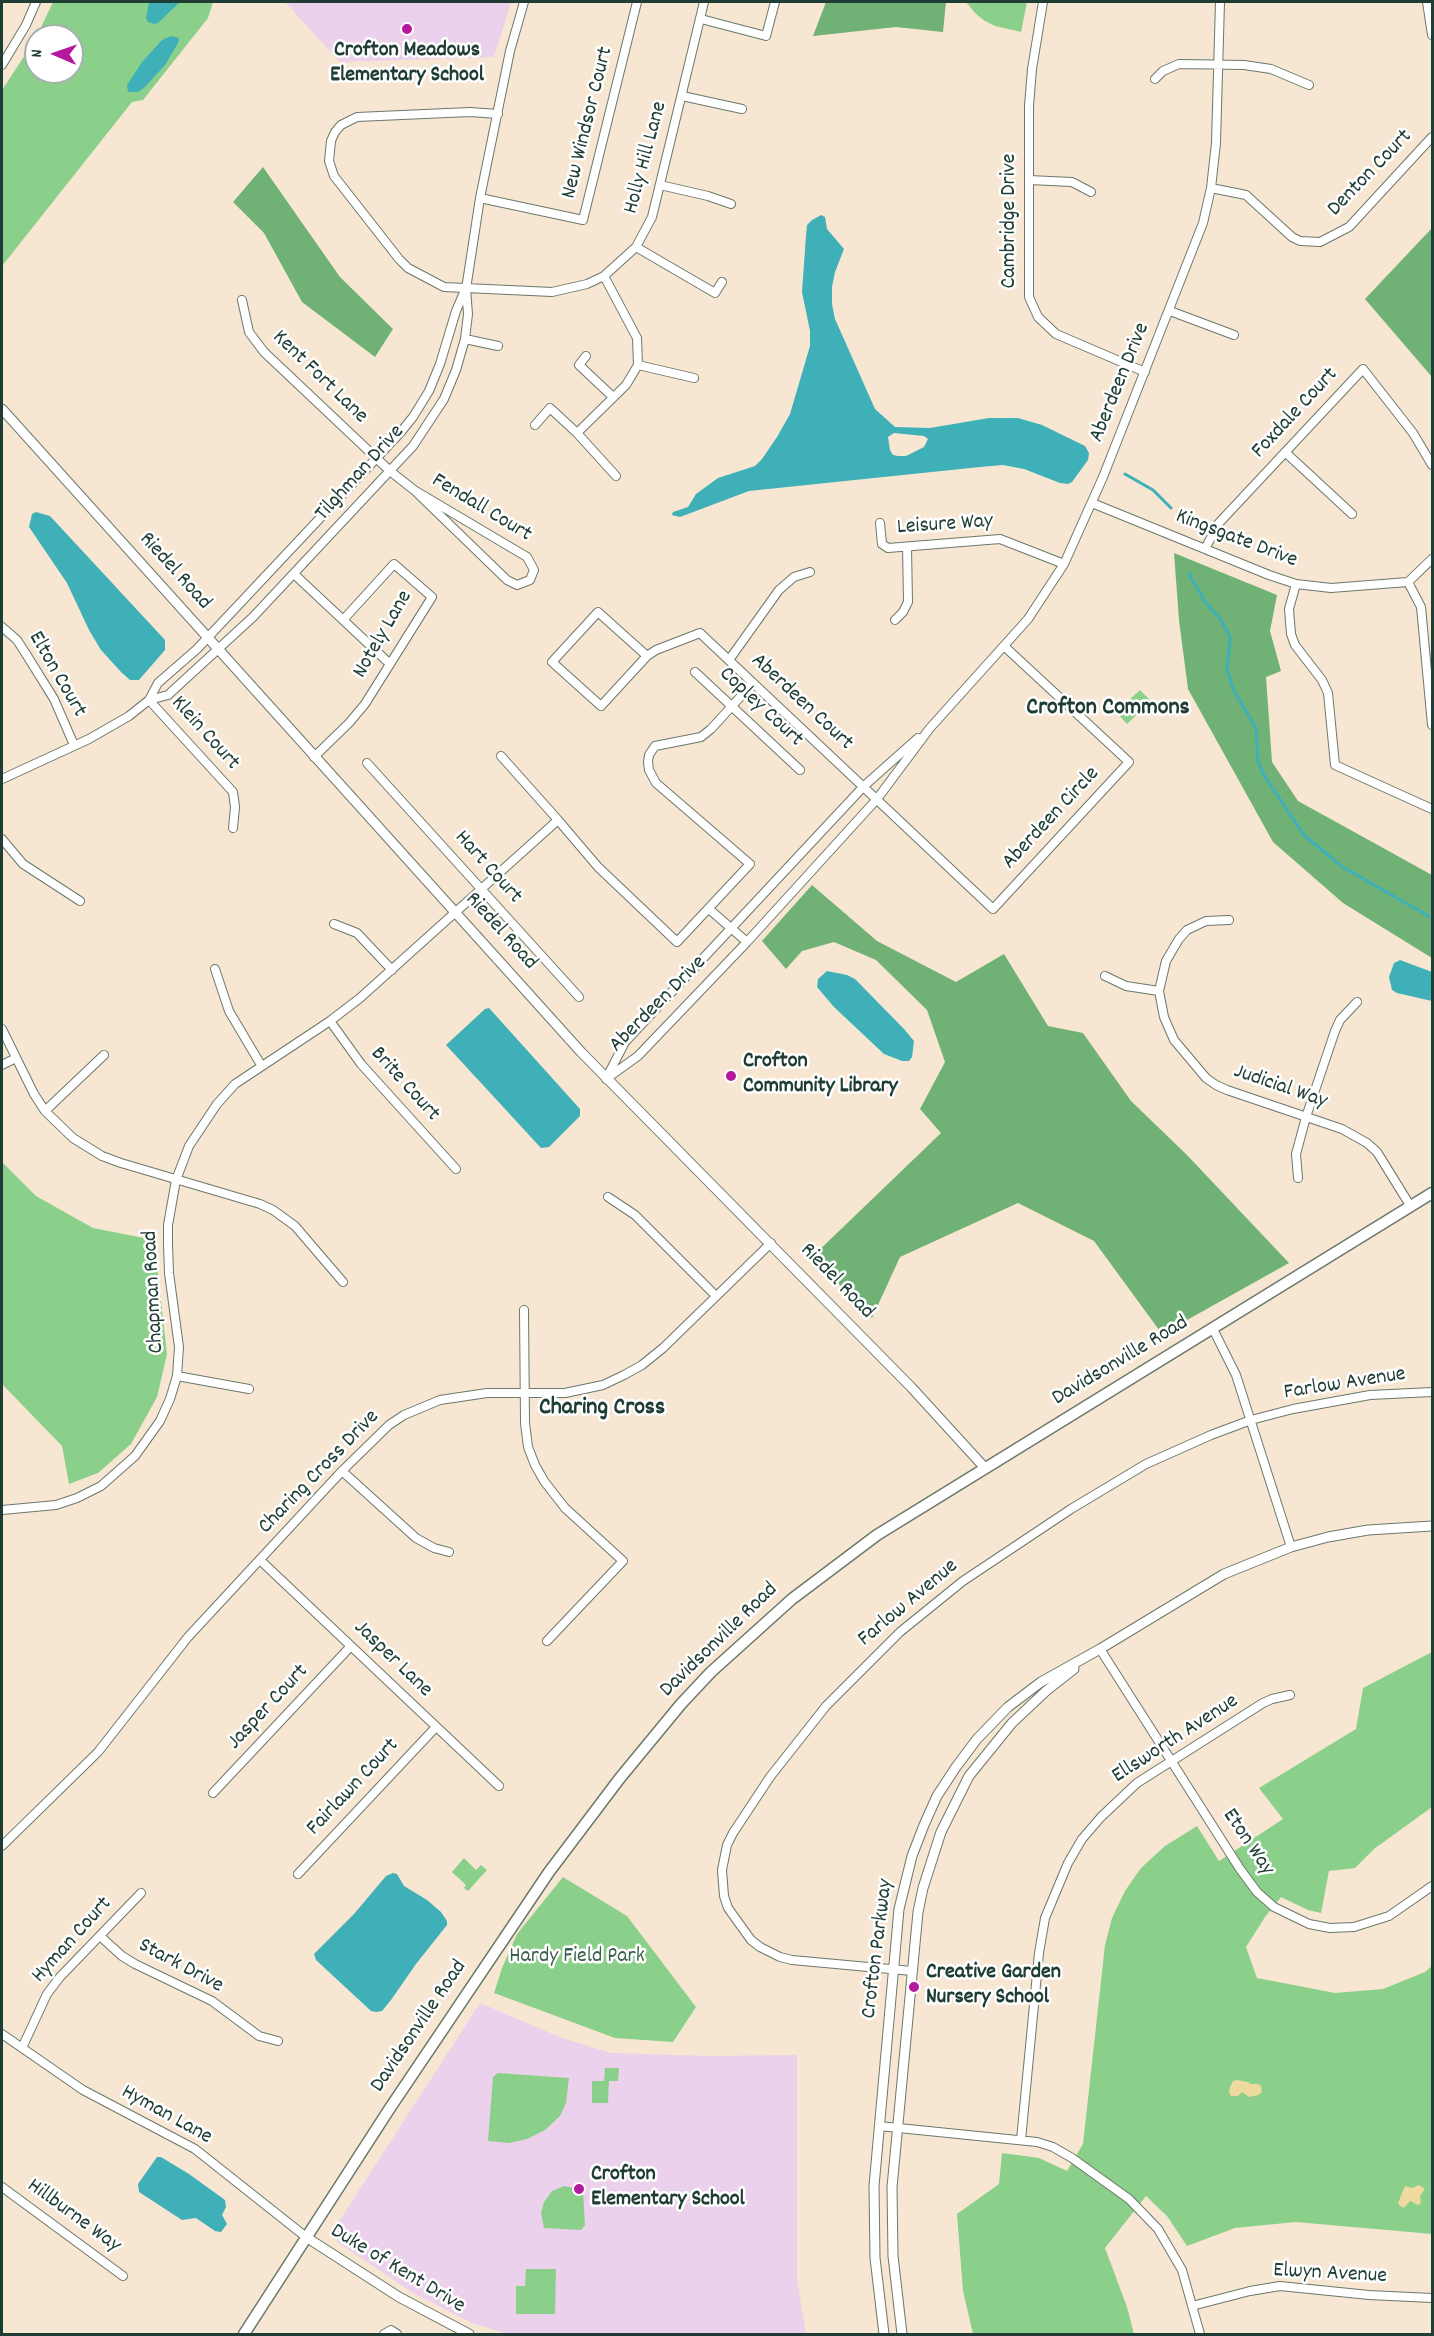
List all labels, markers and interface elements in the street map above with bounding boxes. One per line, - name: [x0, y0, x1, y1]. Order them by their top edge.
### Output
- marker: Crofton Meadows Elementary School: [400, 22, 414, 36]
- north arrow: [24, 24, 84, 84]
- place label: Crofton Meadows Elementary School: [330, 39, 484, 90]
- street label: New Windsor Court: [557, 44, 621, 202]
- text: N: [26, 49, 49, 58]
- street label: Holly Hill Lane: [619, 99, 675, 217]
- street label: Denton Court: [1323, 125, 1419, 223]
- street label: Cambridge Drive: [998, 153, 1024, 289]
- street label: Aberdeen Drive: [1085, 319, 1157, 447]
- street label: Kent Fort Lane: [266, 326, 372, 430]
- street label: Foxdale Court: [1247, 363, 1345, 465]
- street label: Tilghman Drive: [311, 420, 411, 528]
- street label: Fendall Court: [426, 469, 536, 549]
- street label: Kingsgate Drive: [1171, 505, 1301, 575]
- street label: Leisure Way: [896, 509, 994, 543]
- street label: Riedel Road: [132, 528, 216, 616]
- street label: Notely Lane: [348, 586, 420, 684]
- street label: Elton Court: [21, 627, 91, 723]
- street label: Aberdeen Court: [744, 649, 858, 757]
- street label: Copley Court: [712, 662, 808, 754]
- street label: Klein Court: [164, 691, 244, 777]
- district label: Crofton Commons: [1026, 696, 1190, 724]
- street label: Aberdeen Circle: [998, 762, 1106, 876]
- street label: Hart Court: [447, 826, 527, 910]
- street label: Riedel Road: [458, 888, 542, 976]
- street label: Aberdeen Drive: [605, 951, 713, 1059]
- street label: Brite Court: [363, 1042, 445, 1128]
- place label: Crofton Community Library: [743, 1050, 898, 1102]
- street label: Judicial Way: [1230, 1060, 1330, 1116]
- marker: Crofton Community Library: [724, 1069, 738, 1083]
- street label: Chapman Road: [139, 1230, 171, 1354]
- street label: Riedel Road: [793, 1238, 879, 1326]
- street label: Davidsonville Road: [1048, 1311, 1194, 1413]
- street label: Farlow Avenue: [1282, 1362, 1408, 1408]
- district label: Charing Cross: [539, 1396, 665, 1424]
- street label: Charing Cross Drive: [254, 1405, 386, 1541]
- street label: Farlow Avenue: [854, 1554, 964, 1654]
- street label: Davidsonville Road: [655, 1578, 785, 1704]
- street label: Jasper Lane: [347, 1616, 437, 1704]
- street label: Jasper Court: [223, 1660, 315, 1756]
- street label: Ellsworth Avenue: [1108, 1689, 1244, 1791]
- street label: Fairlawn Court: [302, 1734, 406, 1842]
- street label: Eton Way: [1215, 1805, 1279, 1881]
- street label: Crofton Parkway: [857, 1878, 901, 2020]
- street label: Hyman Court: [27, 1892, 119, 1990]
- street label: Stark Drive: [133, 1934, 227, 2000]
- park label: Hardy Field Park: [509, 1945, 645, 1971]
- street label: Davidsonville Road: [366, 1956, 474, 2098]
- place label: Creative Garden Nursery School: [926, 1961, 1061, 2012]
- marker: Creative Garden Nursery School: [907, 1980, 921, 1994]
- street label: Hyman Lane: [116, 2080, 216, 2152]
- place label: Crofton Elementary School: [591, 2163, 745, 2214]
- street label: Hillburne Way: [21, 2174, 125, 2260]
- marker: Crofton Elementary School: [572, 2182, 586, 2196]
- street label: Duke of Kent Drive: [325, 2219, 469, 2321]
- street label: Elwyn Avenue: [1273, 2259, 1387, 2291]

